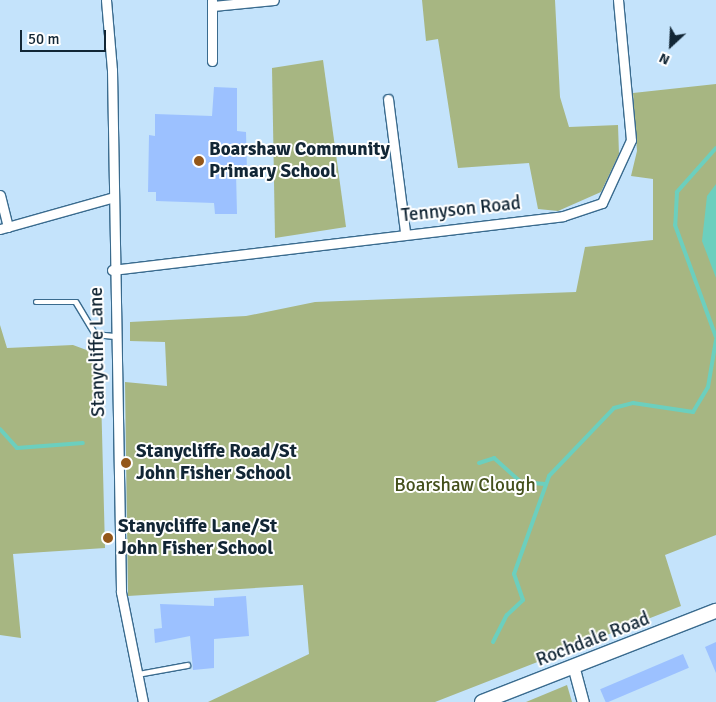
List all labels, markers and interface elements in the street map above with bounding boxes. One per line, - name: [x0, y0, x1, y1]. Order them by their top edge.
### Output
- scale bar: [22, 20, 109, 52]
- north arrow: [646, 20, 696, 70]
- text: 50 m: [28, 30, 59, 48]
- text: N: [656, 49, 672, 69]
- place label: Boarshaw Community Primary School: [209, 139, 390, 183]
- marker: Boarshaw Community Primary School: [193, 155, 205, 167]
- street label: Tennyson Road: [400, 192, 522, 228]
- street label: Stanycliffe Lane: [85, 287, 111, 417]
- place label: Stanycliffe Road/St John Fisher School: [136, 441, 297, 485]
- marker: Stanycliffe Road/St John Fisher School: [120, 457, 132, 469]
- park label: Boarshaw Clough: [394, 475, 536, 497]
- place label: Stanycliffe Lane/St John Fisher School: [118, 516, 277, 560]
- marker: Stanycliffe Lane/St John Fisher School: [102, 532, 114, 544]
- street label: Rochdale Road: [533, 608, 653, 672]

